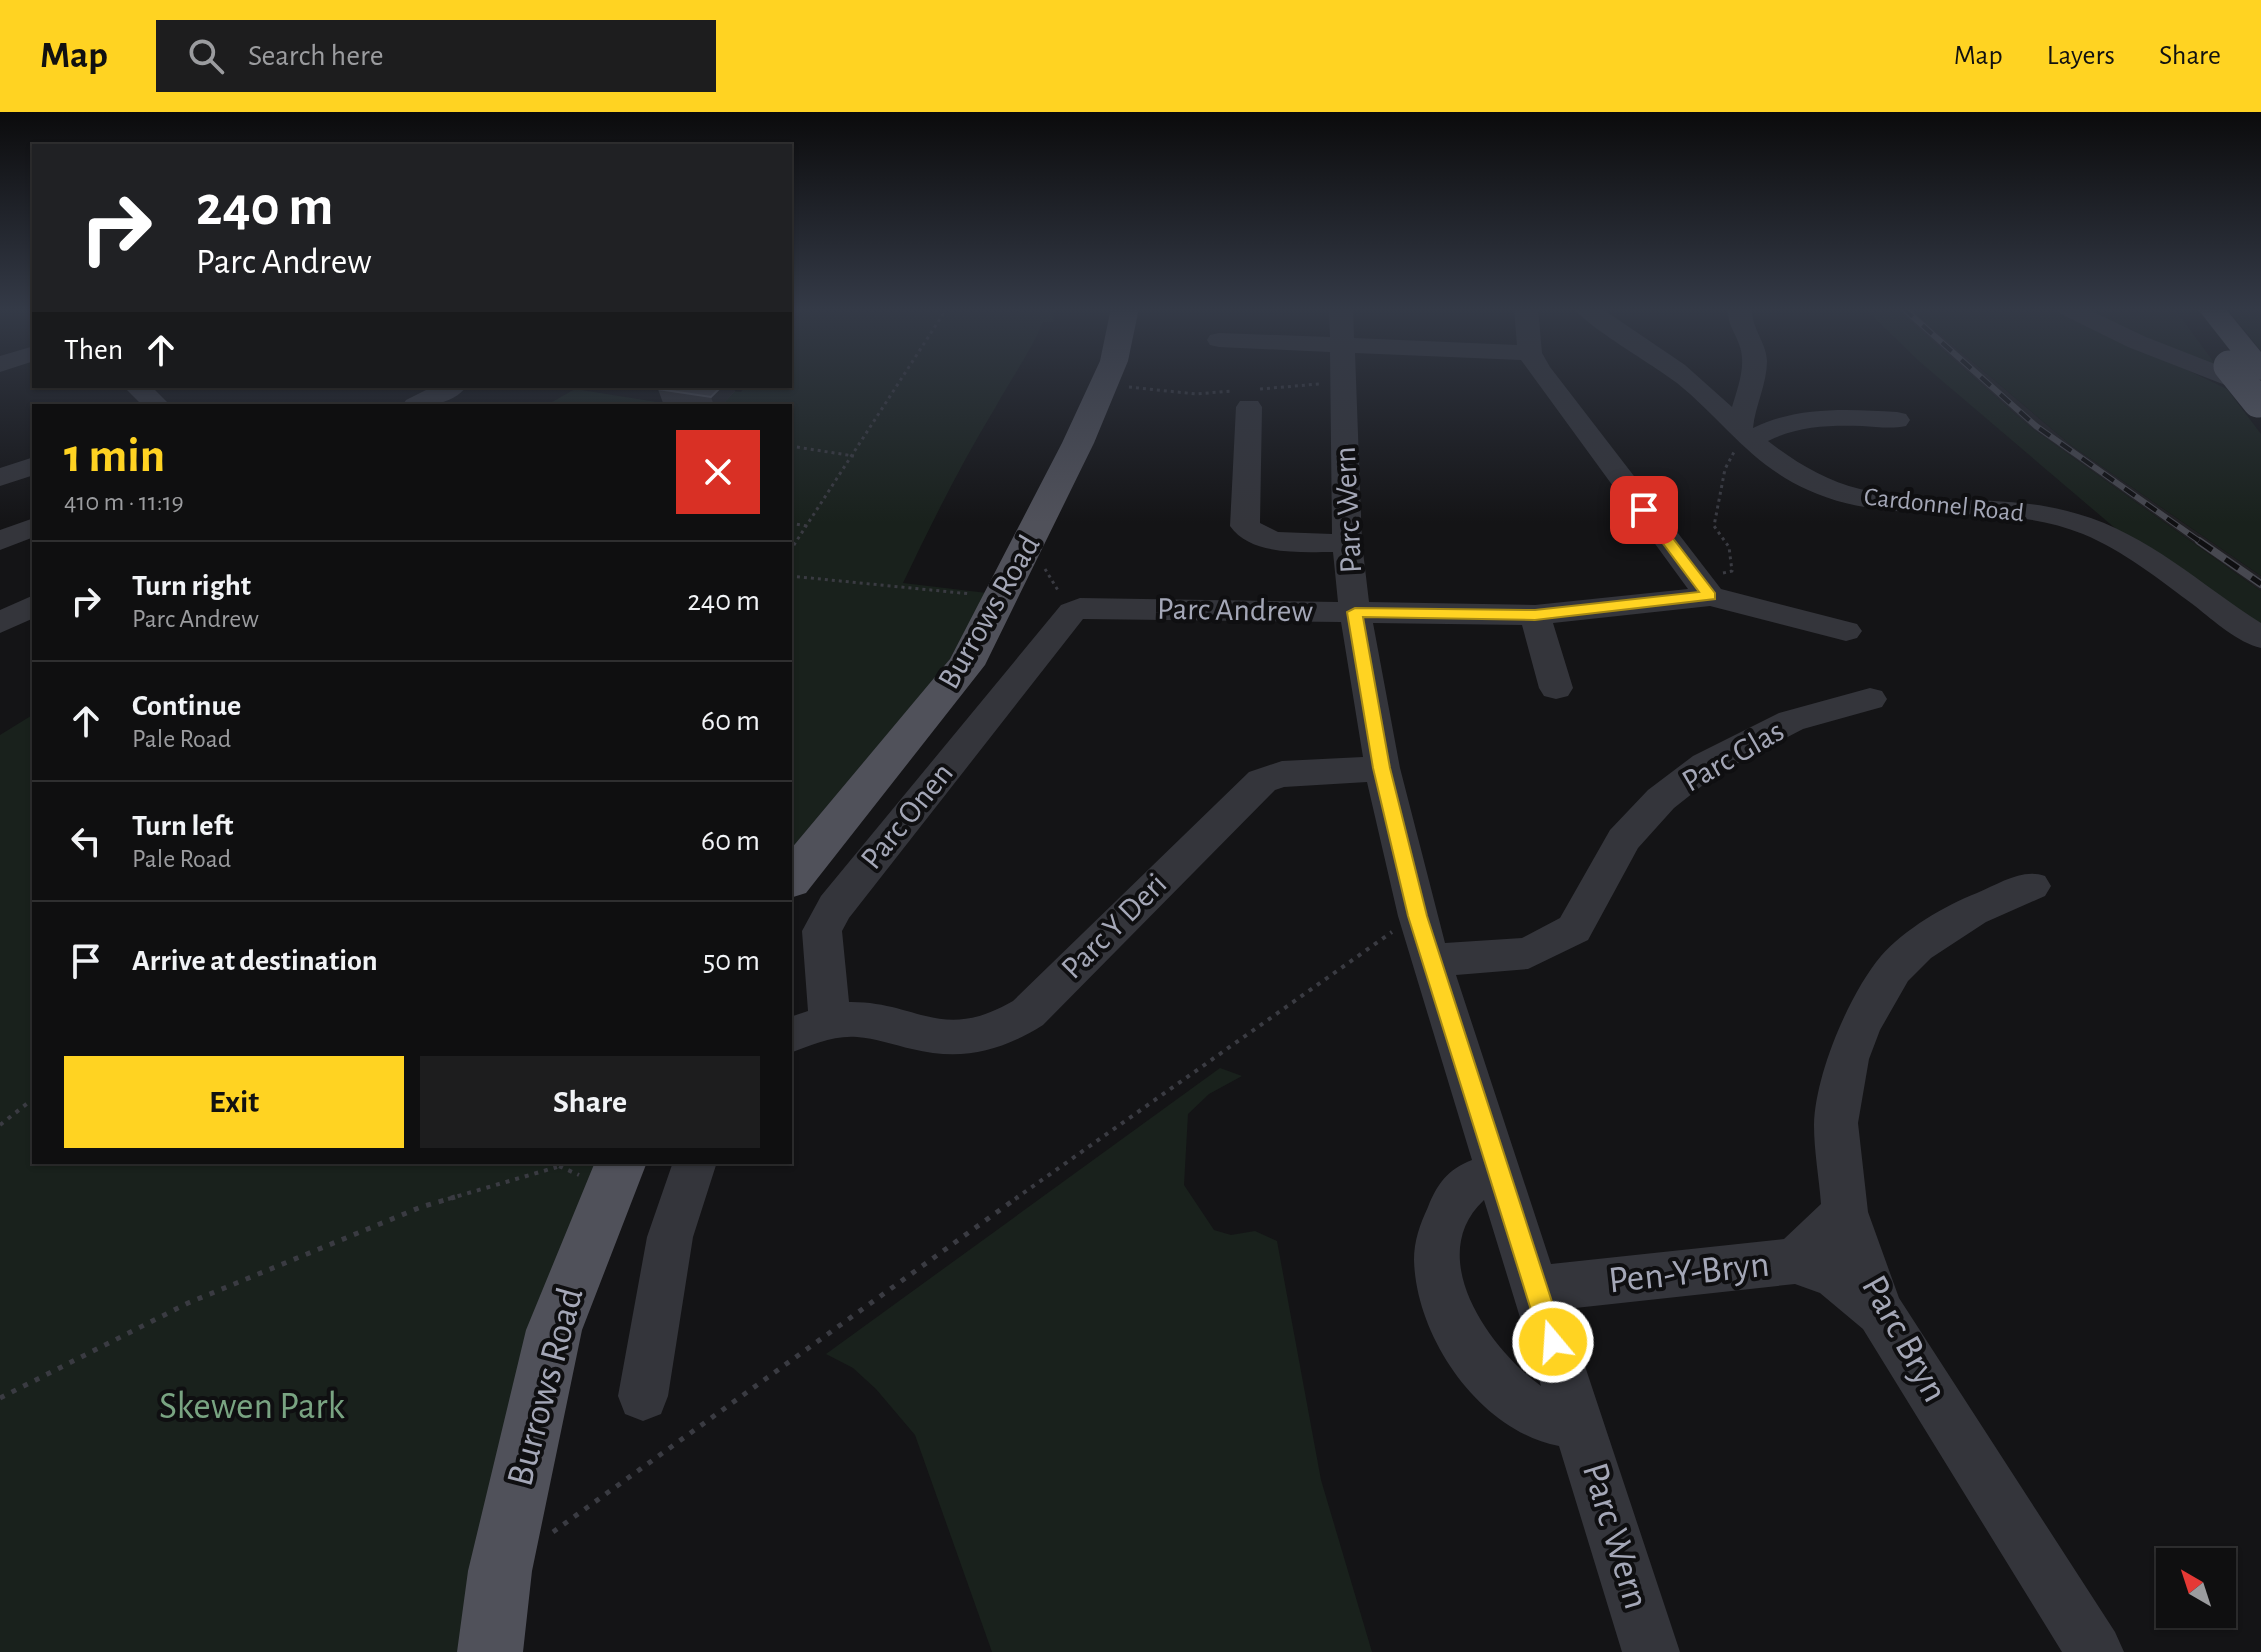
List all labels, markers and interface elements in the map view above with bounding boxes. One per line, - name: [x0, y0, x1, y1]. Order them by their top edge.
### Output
- search box: [156, 20, 716, 92]
- icon: search: [184, 34, 228, 78]
- text: Map: [40, 37, 108, 75]
- text: Search here: [248, 41, 384, 71]
- text: Map: [1954, 42, 2003, 70]
- text: Layers: [2047, 42, 2115, 70]
- text: Share: [2159, 42, 2221, 70]
- icon: right: [64, 176, 168, 280]
- text: 240 m: [196, 179, 333, 235]
- text: Parc Andrew: [196, 244, 372, 280]
- icon: ahead: [139, 328, 183, 372]
- text: Then: [64, 335, 123, 365]
- button: close: [676, 430, 760, 514]
- text: 1 min: [64, 433, 165, 481]
- street label: Parc Wern: [1329, 446, 1367, 574]
- pin: [1610, 476, 1678, 544]
- street label: Cardonnel Road: [1863, 484, 2025, 526]
- icon: arrive: [1622, 488, 1666, 532]
- text: 410 m · 11:19: [64, 489, 184, 515]
- street label: Burrows Road: [932, 530, 1046, 694]
- text: Turn right: [132, 571, 251, 601]
- icon: right: [64, 579, 108, 623]
- text: 240 m: [687, 586, 760, 616]
- street label: Parc Andrew: [1157, 593, 1314, 627]
- text: Parc Andrew: [132, 606, 259, 632]
- text: Continue: [132, 691, 241, 721]
- icon: ahead: [64, 699, 108, 743]
- text: 60 m: [701, 706, 760, 736]
- street label: Parc Glas: [1677, 714, 1789, 798]
- text: Pale Road: [132, 726, 231, 752]
- street label: Parc Onen: [855, 757, 959, 875]
- text: Turn left: [132, 811, 233, 841]
- icon: left: [64, 819, 108, 863]
- text: 60 m: [701, 826, 760, 856]
- text: Pale Road: [132, 846, 231, 872]
- street label: Parc Y Deri: [1055, 867, 1173, 985]
- icon: arrive: [64, 939, 108, 983]
- text: Arrive at destination: [132, 946, 378, 976]
- text: 50 m: [703, 946, 760, 976]
- button: Exit: [64, 1056, 404, 1148]
- button: Share: [420, 1056, 760, 1148]
- street label: Pen-Y-Bryn: [1607, 1246, 1771, 1300]
- street label: Parc Bryn: [1854, 1270, 1954, 1408]
- street label: Burrows Road: [501, 1284, 591, 1490]
- position arrow: [1511, 1300, 1595, 1384]
- park label: Skewen Park: [159, 1388, 346, 1426]
- street label: Parc Wern: [1575, 1458, 1655, 1614]
- north arrow: [2156, 1548, 2236, 1628]
- map controls: [2156, 1548, 2236, 1628]

